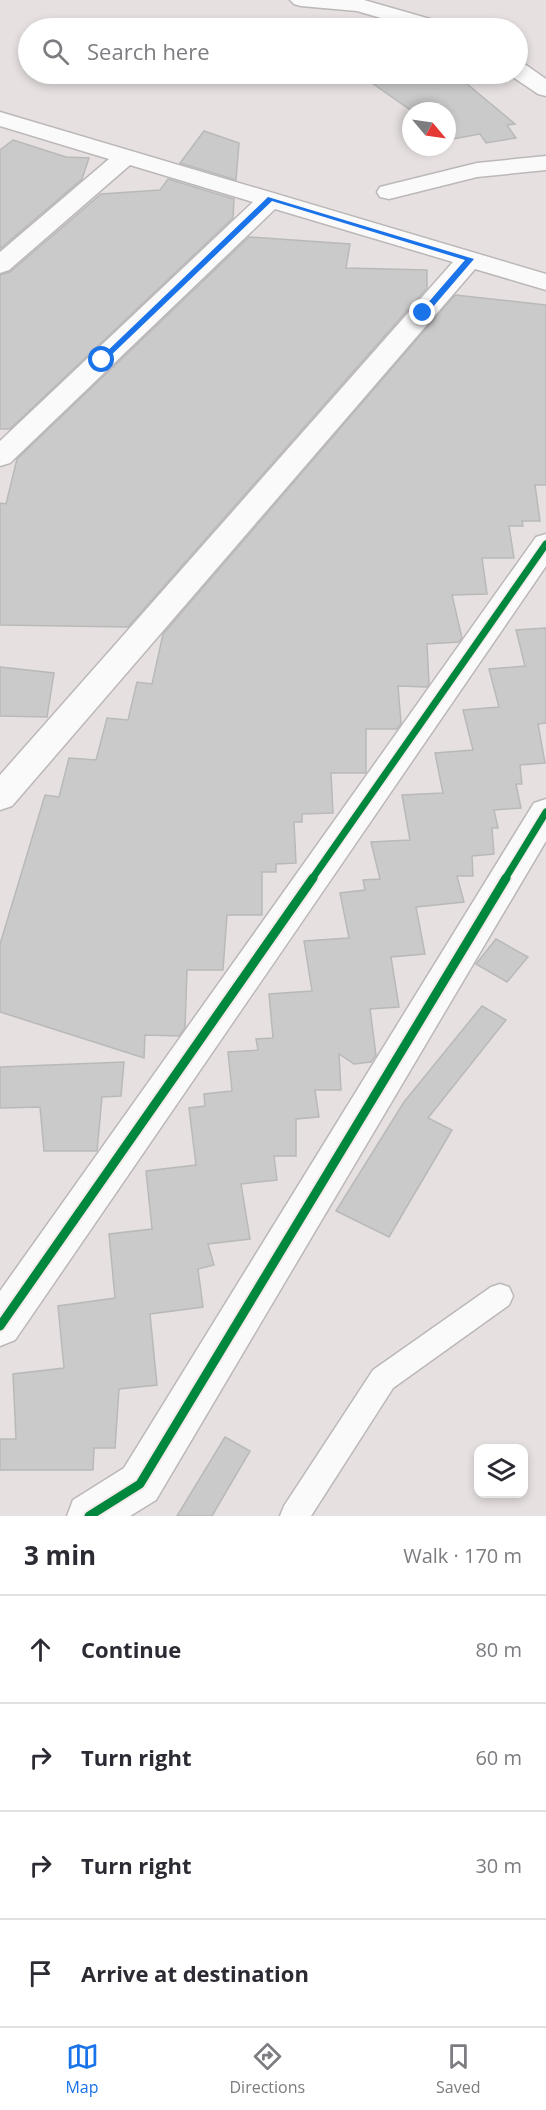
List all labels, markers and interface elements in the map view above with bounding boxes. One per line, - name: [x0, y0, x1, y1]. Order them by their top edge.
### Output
- search box: [18, 18, 528, 84]
- icon: search: [39, 35, 72, 68]
- text: Search here: [87, 36, 210, 66]
- north arrow: [402, 102, 456, 156]
- route end: [409, 299, 435, 325]
- route start: [88, 346, 114, 372]
- map controls: [474, 1444, 528, 1498]
- button: layers: [474, 1444, 528, 1498]
- text: 3 min: [24, 1537, 96, 1573]
- text: Walk · 170 m: [403, 1542, 522, 1569]
- icon: ahead: [24, 1633, 57, 1666]
- text: Continue: [81, 1634, 181, 1664]
- text: 80 m: [475, 1636, 522, 1663]
- icon: right: [24, 1741, 57, 1774]
- text: Turn right: [81, 1742, 192, 1772]
- text: 60 m: [475, 1744, 522, 1771]
- icon: right: [24, 1849, 57, 1882]
- text: Turn right: [81, 1850, 192, 1880]
- text: 30 m: [475, 1852, 522, 1879]
- icon: arrive: [24, 1957, 57, 1990]
- text: Arrive at destination: [81, 1958, 309, 1988]
- tab: Map: [65, 2040, 99, 2098]
- tab: Directions: [229, 2040, 305, 2098]
- tab: Saved: [436, 2040, 481, 2098]

